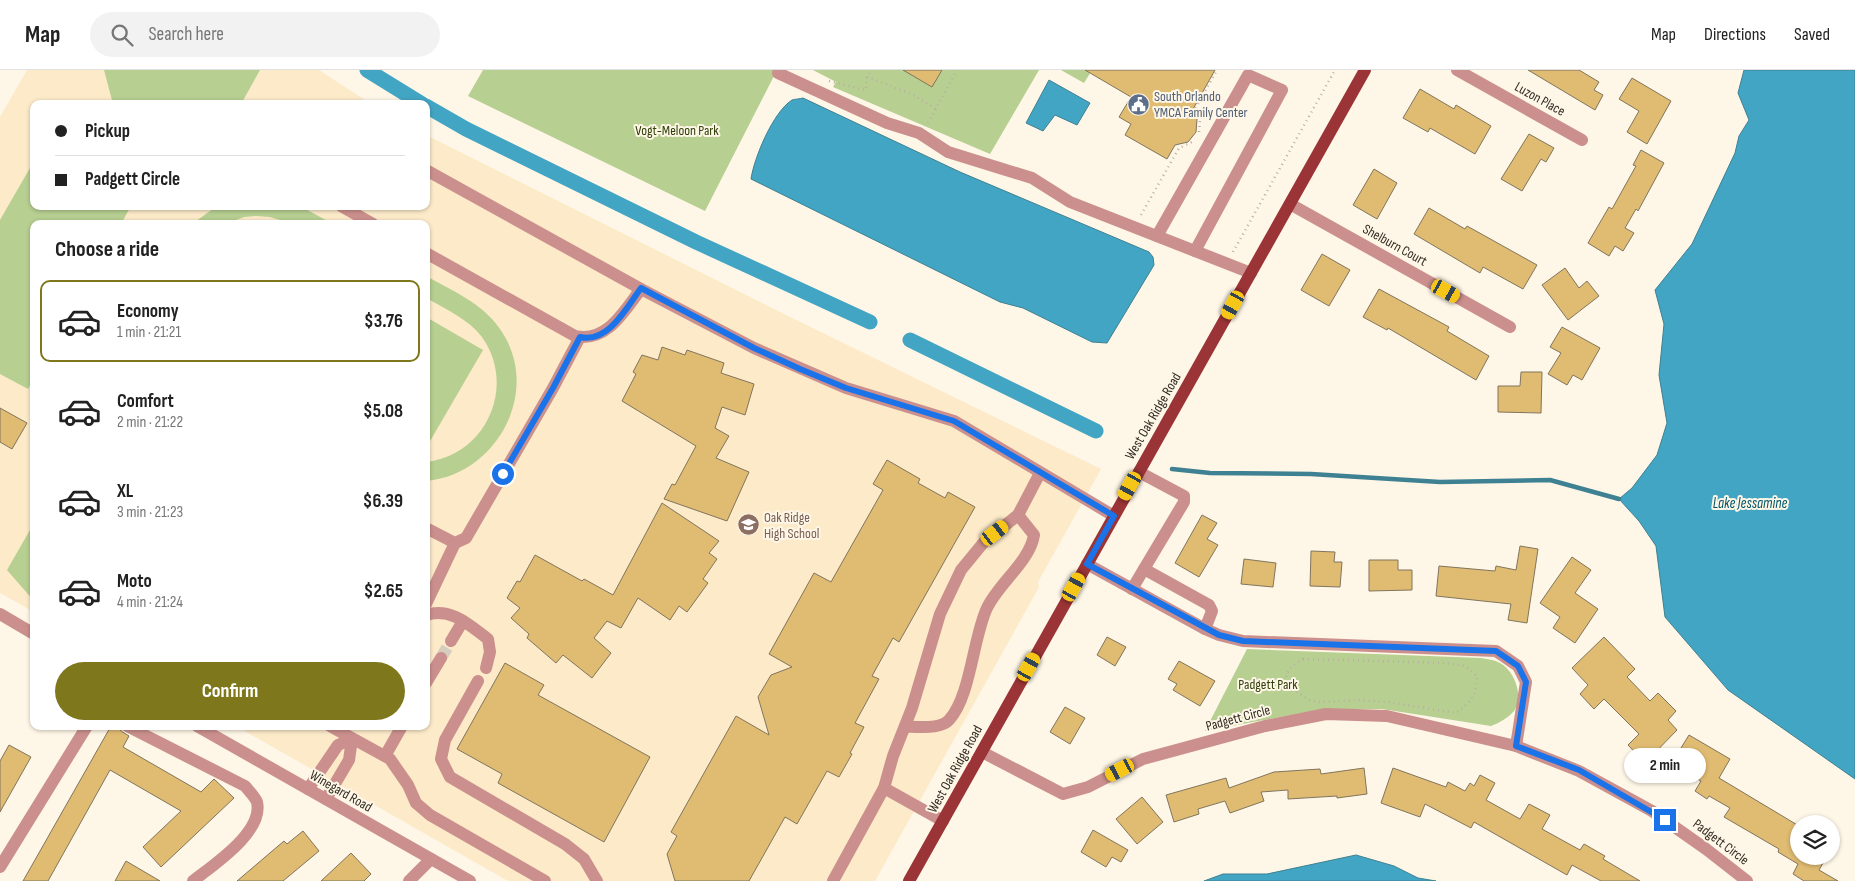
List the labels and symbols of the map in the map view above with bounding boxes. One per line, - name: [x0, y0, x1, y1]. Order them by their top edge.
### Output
- street label: Luzon Place: [1512, 78, 1568, 120]
- place label: South Orlando YMCA Family Center: [1154, 88, 1248, 121]
- public building icon: South Orlando YMCA Family Center: [1126, 92, 1150, 116]
- park label: Vogt-Meloon Park: [635, 122, 719, 139]
- street label: Shelburn Court: [1360, 220, 1430, 270]
- car: [1429, 277, 1462, 305]
- car: [1219, 288, 1246, 322]
- street label: West Oak Ridge Road: [1121, 369, 1185, 462]
- route start: [492, 463, 514, 485]
- car: [1116, 469, 1143, 503]
- water label: Lake Jessamine: [1713, 494, 1787, 513]
- place label: Oak Ridge High School: [764, 509, 819, 542]
- school or university icon: Oak Ridge High School: [736, 513, 760, 537]
- car: [978, 518, 1011, 548]
- car: [1060, 570, 1087, 604]
- car: [1015, 650, 1042, 684]
- park label: Padgett Park: [1238, 676, 1298, 693]
- street label: Padgett Circle: [1204, 701, 1272, 735]
- street label: West Oak Ridge Road: [924, 722, 986, 816]
- callout: 2 min: [1624, 748, 1706, 782]
- car: [1103, 757, 1136, 783]
- street label: Winegard Road: [307, 766, 375, 816]
- route end: [1654, 809, 1676, 831]
- street label: Padgett Circle: [1690, 815, 1752, 869]

